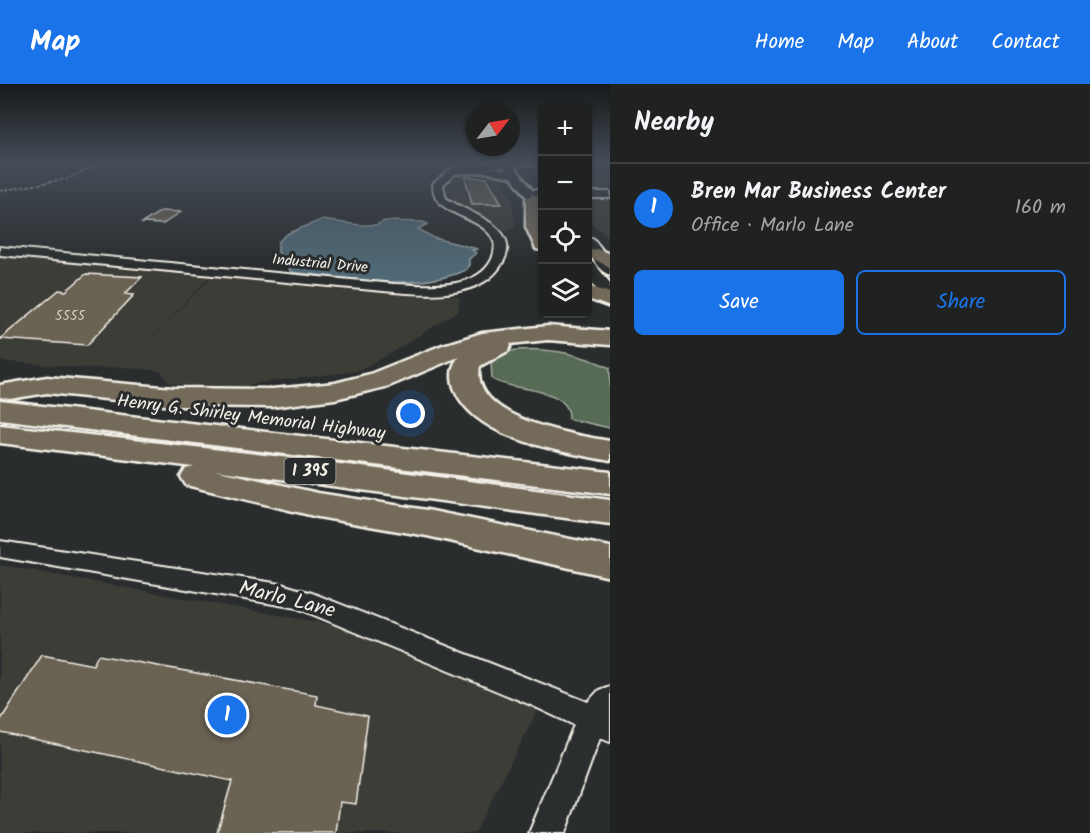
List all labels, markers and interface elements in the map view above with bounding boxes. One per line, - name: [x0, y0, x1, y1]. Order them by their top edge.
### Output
- text: Map: [30, 20, 81, 65]
- text: Home: [755, 26, 804, 59]
- text: Map: [837, 26, 874, 59]
- text: About: [907, 26, 958, 59]
- text: Contact: [991, 26, 1060, 59]
- north arrow: [466, 102, 520, 156]
- map controls: [538, 102, 592, 318]
- button: +: [538, 102, 592, 156]
- text: Nearby: [634, 102, 714, 144]
- button: −: [538, 156, 592, 210]
- text: Bren Mar Business Center: [691, 175, 946, 210]
- text: 1: [650, 192, 657, 224]
- text: 160 m: [1015, 192, 1066, 224]
- button: locate: [538, 210, 592, 264]
- text: Office · Marlo Lane: [691, 210, 854, 242]
- street label: Industrial Drive: [271, 248, 369, 280]
- button: layers: [538, 264, 592, 318]
- button: Save: [634, 270, 844, 335]
- button: Share: [856, 270, 1066, 335]
- house number: 5555: [55, 305, 87, 327]
- street label: Henry G. Shirley Memorial Highway: [115, 387, 387, 449]
- your location: [396, 399, 425, 428]
- road number: I 395: [284, 458, 336, 484]
- street label: Marlo Lane: [235, 572, 339, 628]
- pin: 1: [208, 692, 246, 738]

